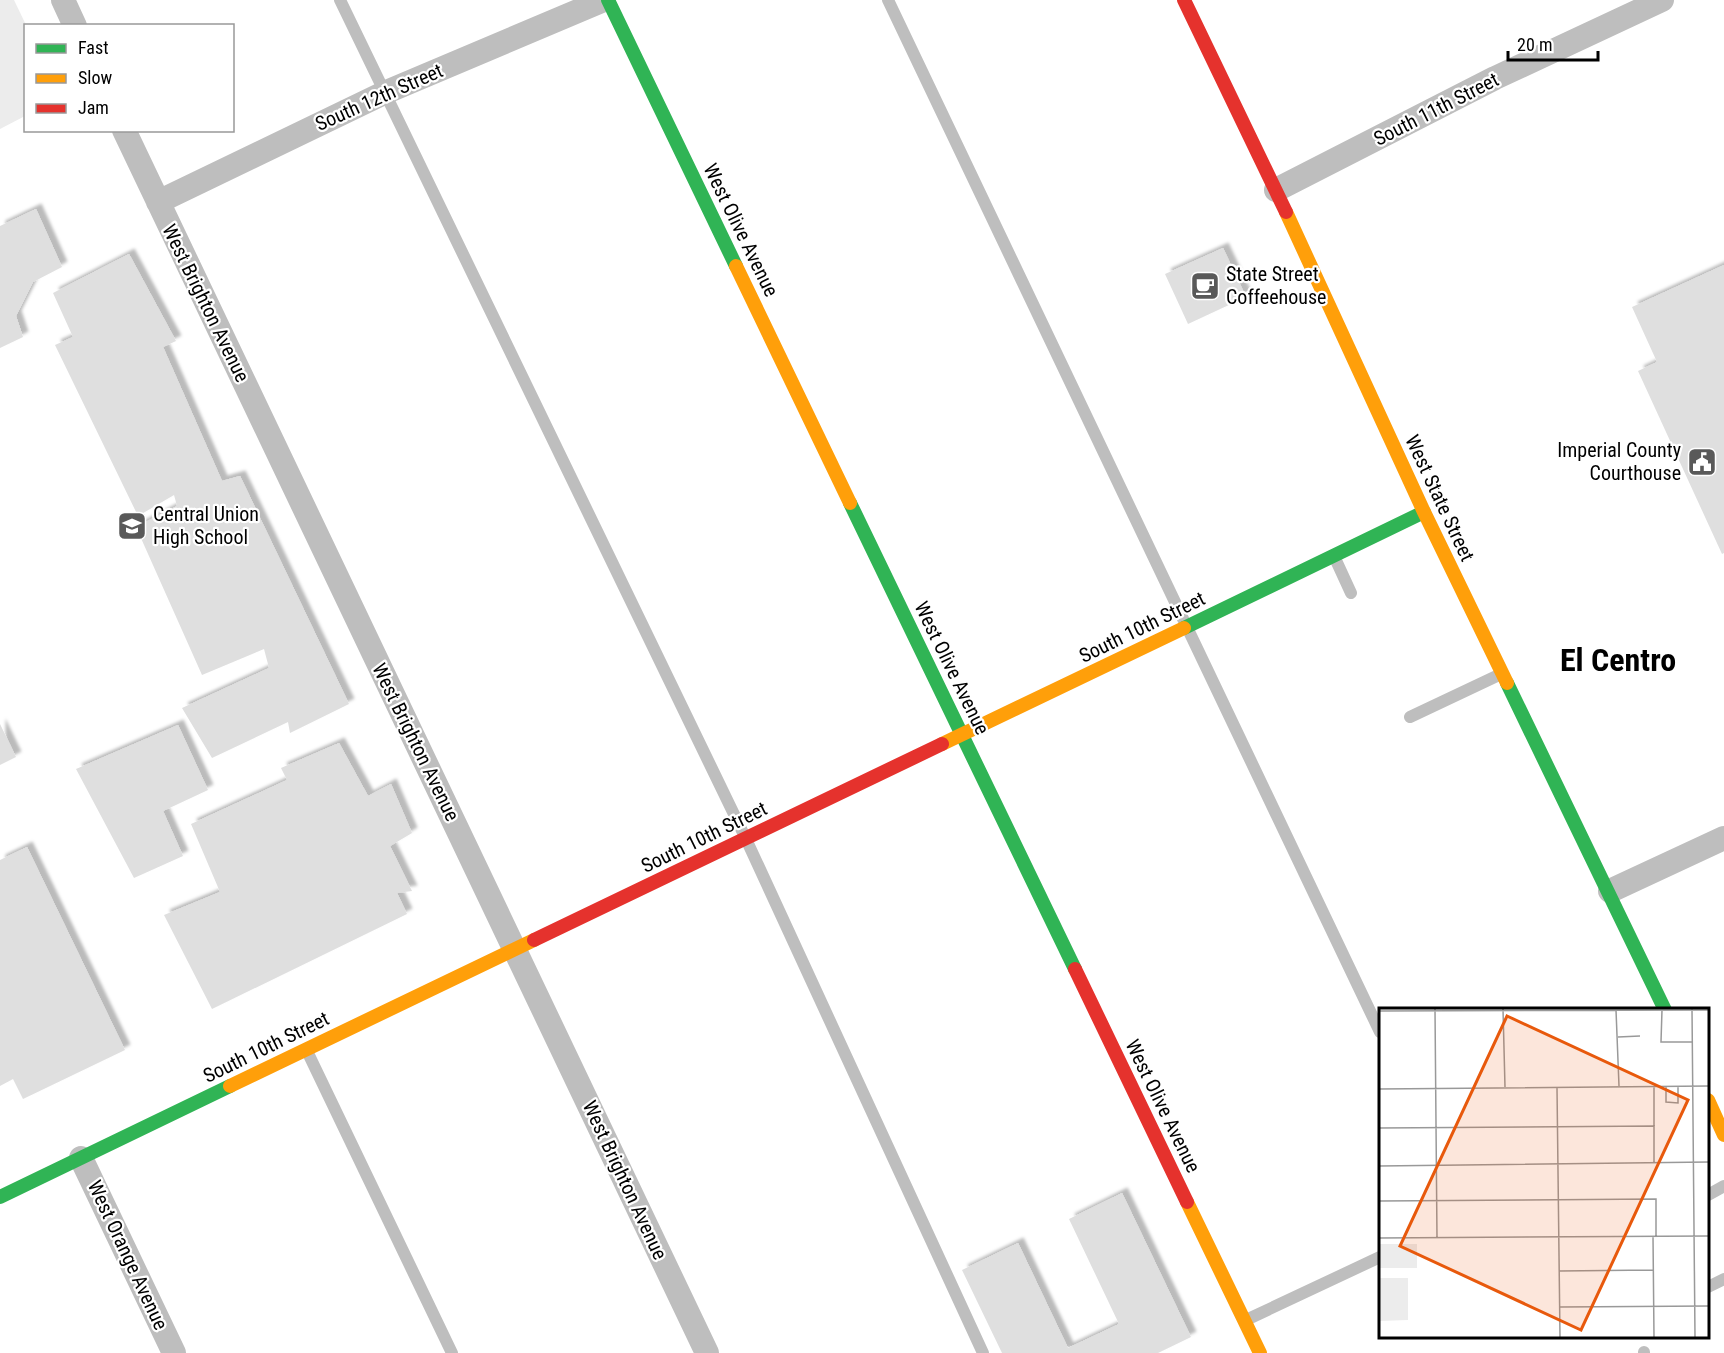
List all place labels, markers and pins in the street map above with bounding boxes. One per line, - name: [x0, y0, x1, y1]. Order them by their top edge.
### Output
- place label: State Street Coffeehouse: [1226, 262, 1326, 309]
- cafe icon: State Street Coffeehouse: [1189, 270, 1221, 302]
- place label: Imperial County Courthouse: [1557, 438, 1681, 485]
- public building icon: Imperial County Courthouse: [1686, 446, 1718, 478]
- place label: Central Union High School: [153, 502, 259, 549]
- school or university icon: Central Union High School: [116, 510, 148, 542]

